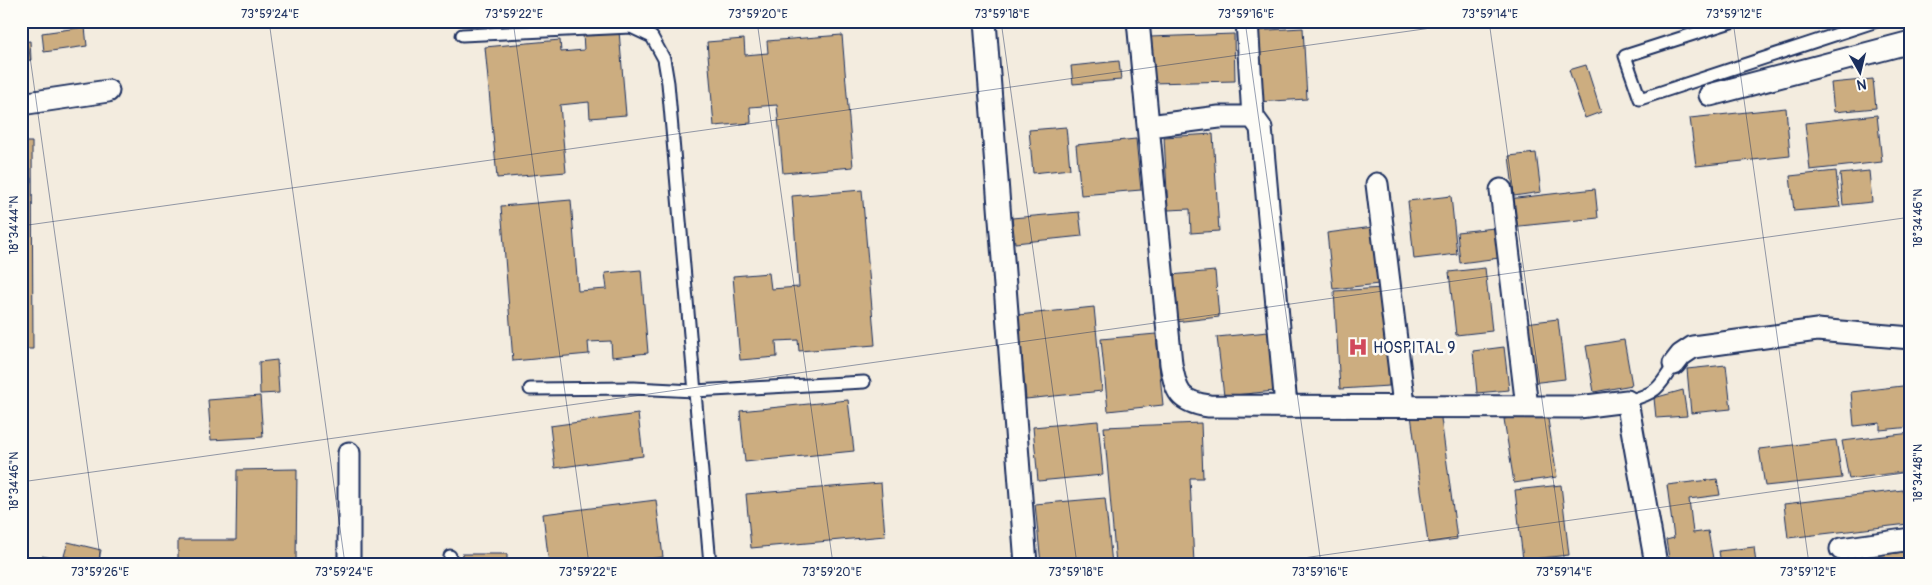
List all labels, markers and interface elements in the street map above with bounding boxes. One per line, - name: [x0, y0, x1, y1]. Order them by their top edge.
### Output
- text: 73°59'24"E: [241, 7, 299, 22]
- text: 73°59'22"E: [485, 7, 543, 22]
- text: 73°59'20"E: [728, 7, 788, 22]
- text: 73°59'18"E: [974, 7, 1030, 22]
- text: 73°59'16"E: [1218, 7, 1274, 22]
- text: 73°59'14"E: [1462, 7, 1518, 22]
- text: 73°59'12"E: [1706, 7, 1762, 22]
- north arrow: [1834, 48, 1884, 98]
- text: N: [1856, 75, 1868, 93]
- text: 18°34'46"N: [1911, 189, 1926, 247]
- text: 18°34'44"N: [7, 196, 22, 254]
- hospital icon: HOSPITAL 9: [1347, 336, 1369, 358]
- place label: HOSPITAL 9: [1373, 338, 1455, 358]
- text: 18°34'48"N: [1911, 444, 1926, 502]
- text: 18°34'46"N: [7, 452, 22, 510]
- text: 73°59'26"E: [71, 565, 129, 580]
- text: 73°59'24"E: [315, 565, 373, 580]
- text: 73°59'22"E: [559, 565, 617, 580]
- text: 73°59'20"E: [802, 565, 862, 580]
- text: 73°59'18"E: [1048, 565, 1104, 580]
- text: 73°59'16"E: [1292, 565, 1348, 580]
- text: 73°59'14"E: [1536, 565, 1592, 580]
- text: 73°59'12"E: [1780, 565, 1836, 580]

